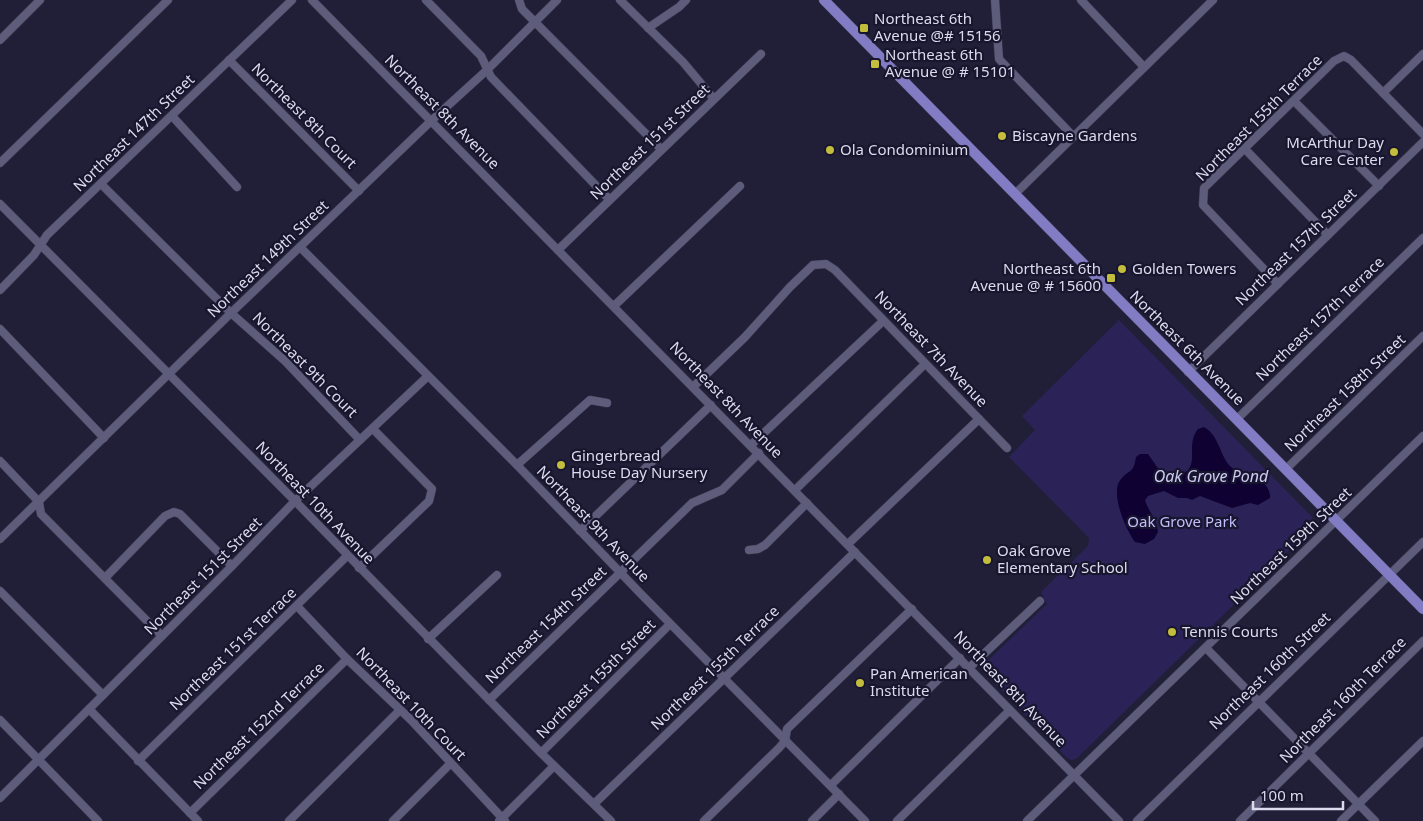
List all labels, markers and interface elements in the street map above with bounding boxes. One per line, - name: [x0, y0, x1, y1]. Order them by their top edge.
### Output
- place label: Northeast 6th Avenue @# 15156: [874, 8, 1001, 45]
- marker: Northeast 6th Avenue @# 15156: [858, 22, 870, 34]
- place label: Northeast 6th Avenue @ # 15101: [885, 44, 1015, 81]
- street label: Northeast 8th Avenue: [381, 50, 504, 173]
- street label: Northeast 155th Terrace: [1191, 50, 1326, 185]
- street label: Northeast 8th Court: [248, 58, 362, 173]
- marker: Northeast 6th Avenue @ # 15101: [869, 58, 881, 70]
- street label: Northeast 147th Street: [68, 69, 199, 195]
- street label: Northeast 151st Street: [585, 79, 714, 204]
- place label: Biscayne Gardens: [1012, 125, 1137, 145]
- marker: Biscayne Gardens: [996, 130, 1008, 142]
- place label: McArthur Day Care Center: [1286, 132, 1384, 169]
- place label: Ola Condominium: [840, 139, 968, 159]
- marker: Ola Condominium: [824, 144, 836, 156]
- marker: McArthur Day Care Center: [1388, 146, 1400, 158]
- street label: Northeast 157th Street: [1230, 183, 1361, 309]
- street label: Northeast 149th Street: [202, 195, 333, 321]
- street label: Northeast 157th Terrace: [1251, 252, 1388, 385]
- place label: Northeast 6th Avenue @ # 15600: [971, 258, 1101, 295]
- place label: Golden Towers: [1132, 258, 1236, 278]
- marker: Golden Towers: [1116, 263, 1128, 275]
- marker: Northeast 6th Avenue @ # 15600: [1105, 272, 1117, 284]
- street label: Northeast 7th Avenue: [871, 286, 993, 411]
- street label: Northeast 6th Avenue: [1126, 286, 1249, 409]
- street label: Northeast 9th Court: [249, 307, 363, 422]
- street label: Northeast 158th Street: [1279, 329, 1410, 455]
- street label: Northeast 8th Avenue: [666, 337, 788, 462]
- street label: Northeast 10th Avenue: [252, 437, 380, 568]
- place label: Gingerbread House Day Nursery: [571, 445, 708, 482]
- marker: Gingerbread House Day Nursery: [555, 459, 567, 471]
- street label: Northeast 9th Avenue: [533, 461, 655, 586]
- water label: Oak Grove Pond: [1154, 465, 1269, 487]
- street label: Northeast 159th Street: [1225, 482, 1356, 608]
- park label: Oak Grove Park: [1127, 511, 1237, 531]
- street label: Northeast 151st Street: [139, 512, 266, 639]
- place label: Oak Grove Elementary School: [997, 540, 1128, 577]
- marker: Oak Grove Elementary School: [981, 554, 993, 566]
- street label: Northeast 154th Street: [480, 561, 611, 687]
- street label: Northeast 151st Terrace: [165, 582, 300, 714]
- street label: Northeast 155th Terrace: [646, 601, 783, 734]
- street label: Northeast 160th Street: [1204, 607, 1335, 733]
- street label: Northeast 155th Street: [531, 614, 660, 742]
- place label: Tennis Courts: [1182, 621, 1278, 641]
- street label: Northeast 8th Avenue: [950, 626, 1072, 751]
- marker: Tennis Courts: [1166, 626, 1178, 638]
- street label: Northeast 160th Terrace: [1275, 632, 1410, 767]
- street label: Northeast 10th Court: [352, 642, 471, 765]
- street label: Northeast 152nd Terrace: [188, 657, 328, 793]
- place label: Pan American Institute: [870, 663, 968, 700]
- marker: Pan American Institute: [854, 677, 866, 689]
- scale bar: [1253, 778, 1343, 810]
- text: 100 m: [1260, 785, 1304, 805]

